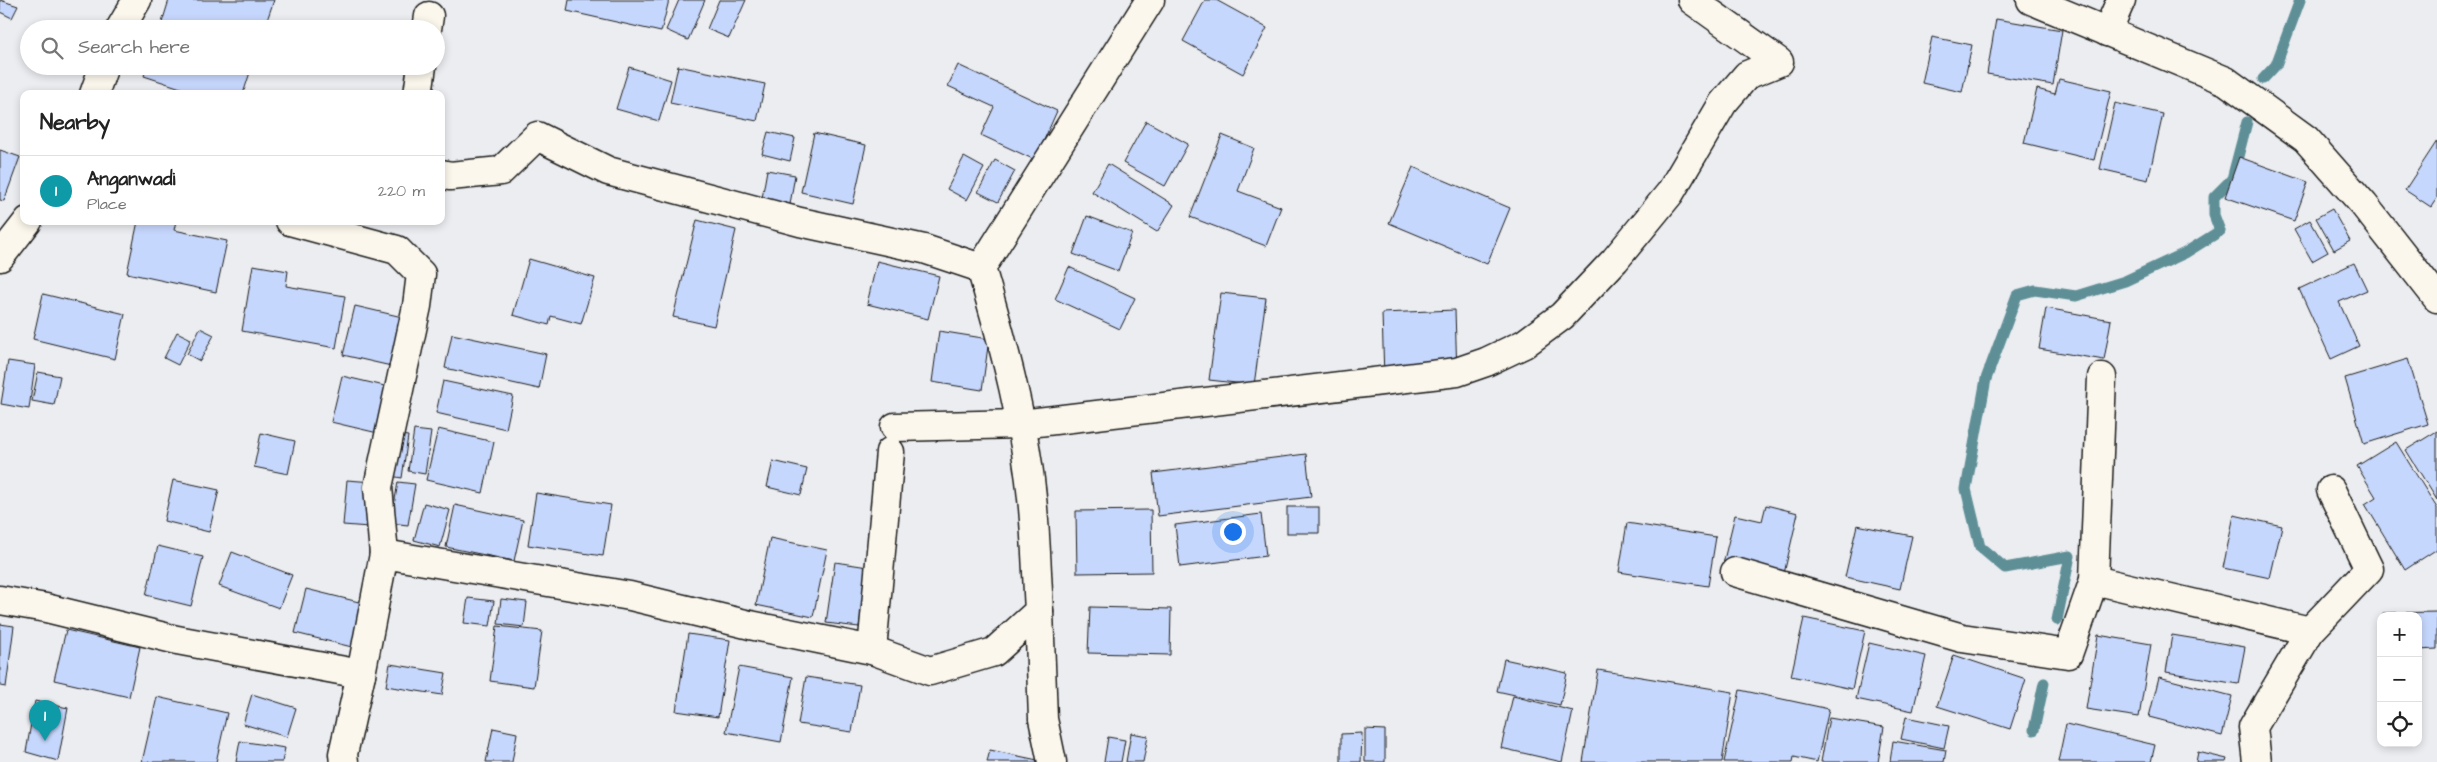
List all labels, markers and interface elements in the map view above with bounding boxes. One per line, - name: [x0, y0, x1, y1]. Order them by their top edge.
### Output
- search box: [20, 20, 445, 75]
- icon: search: [38, 34, 66, 62]
- text: Search here: [78, 34, 190, 61]
- text: Nearby: [40, 108, 110, 137]
- text: Anganwadi: [87, 166, 175, 193]
- text: 1: [55, 180, 57, 202]
- text: 220 m: [378, 180, 425, 202]
- text: Place: [87, 193, 127, 215]
- your location: [1220, 519, 1246, 545]
- map controls: [2377, 612, 2422, 747]
- button: +: [2377, 612, 2422, 657]
- button: −: [2377, 657, 2422, 702]
- pin: 1: [29, 700, 61, 741]
- button: locate: [2377, 702, 2422, 747]

